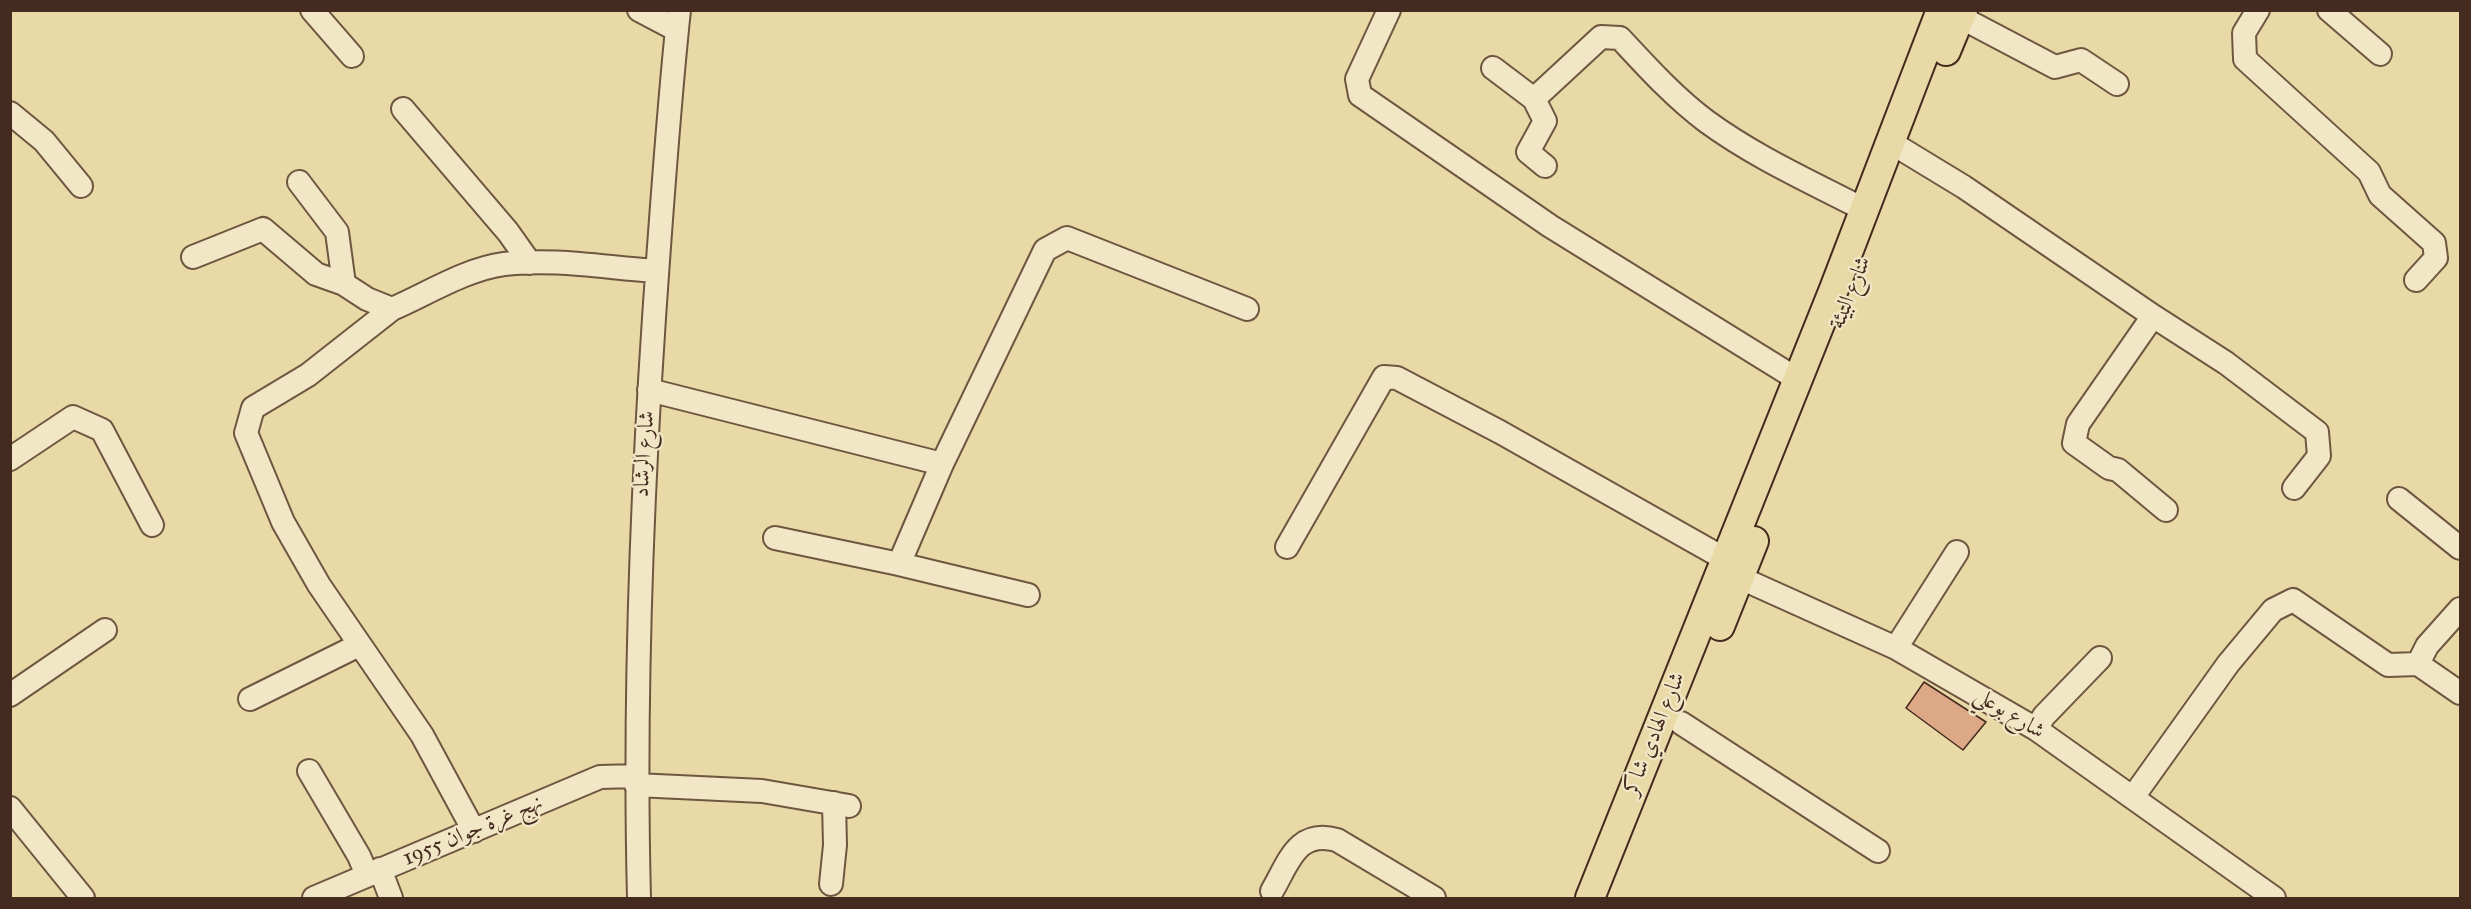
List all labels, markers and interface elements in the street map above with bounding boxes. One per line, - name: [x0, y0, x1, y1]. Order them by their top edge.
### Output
- street label: شارع البيئة: [1825, 253, 1877, 333]
- street label: شارع الرشاد: [629, 410, 661, 498]
- street label: شارع الهادي شاكر: [1618, 669, 1692, 799]
- street label: شارع بوعلي: [1969, 683, 2049, 745]
- street label: نهج غرة جوان 1955: [399, 790, 547, 872]

